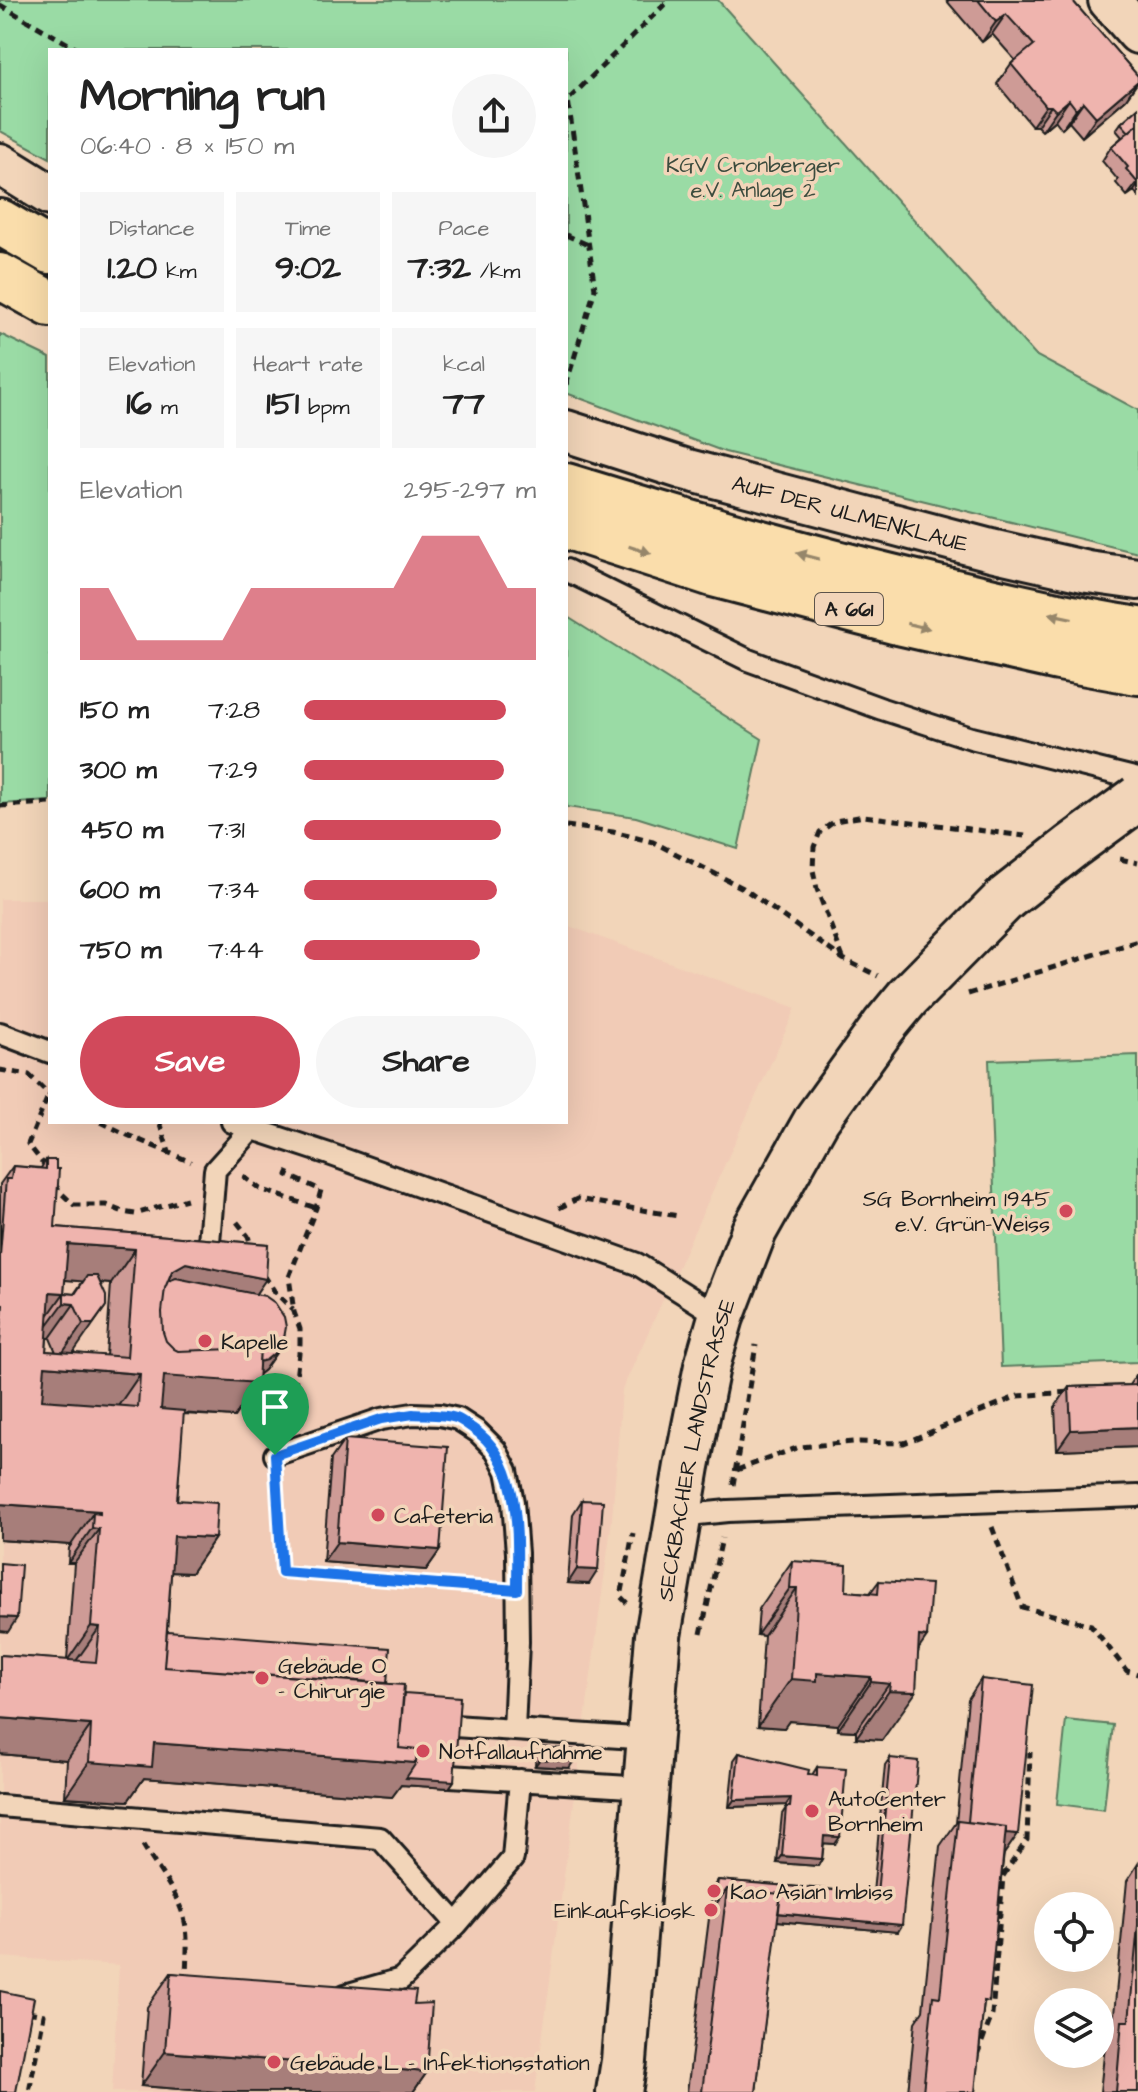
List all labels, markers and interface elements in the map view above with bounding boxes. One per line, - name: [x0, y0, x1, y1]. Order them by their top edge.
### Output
- text: Morning run: [80, 67, 325, 128]
- button: share: [452, 74, 536, 158]
- text: 06:40 · 8 × 150 m: [80, 128, 294, 164]
- park label: KGV Cronberger e.V. Anlage 2: [666, 150, 840, 207]
- text: Distance: [109, 213, 195, 244]
- text: Time: [285, 213, 331, 244]
- text: Pace: [438, 213, 490, 244]
- text: 1.20: [107, 244, 157, 292]
- text: 9:02: [275, 244, 341, 292]
- text: 7:32: [408, 244, 471, 292]
- text: km: [157, 256, 197, 287]
- text: /km: [471, 256, 520, 287]
- text: Elevation: [109, 349, 195, 380]
- text: Heart rate: [253, 349, 363, 380]
- text: kcal: [443, 349, 485, 380]
- text: 16: [126, 380, 152, 428]
- text: 151: [266, 380, 299, 428]
- text: 77: [443, 380, 485, 428]
- text: m: [152, 392, 178, 423]
- text: bpm: [299, 392, 350, 423]
- street label: AUF DER ULMENKLAUE: [729, 468, 971, 560]
- text: Elevation: [80, 472, 182, 508]
- text: 295–297 m: [404, 472, 536, 508]
- one-way arrow: [629, 545, 653, 557]
- one-way arrow: [796, 549, 821, 561]
- road number: A 661: [815, 593, 883, 625]
- one-way arrow: [1049, 609, 1074, 621]
- one-way arrow: [906, 620, 931, 633]
- text: 150 m: [80, 692, 149, 728]
- text: 7:28: [208, 692, 260, 728]
- text: 300 m: [80, 752, 157, 788]
- text: 7:29: [208, 752, 258, 788]
- text: 450 m: [80, 812, 163, 848]
- text: 7:31: [208, 812, 245, 848]
- text: 600 m: [80, 872, 160, 908]
- text: 7:34: [208, 872, 259, 908]
- text: 750 m: [80, 932, 161, 968]
- text: 7:44: [208, 932, 264, 968]
- button: Save: [80, 1016, 300, 1108]
- button: Share: [316, 1016, 536, 1108]
- place label: SG Bornheim 1945 e.V. Grün-Weiss: [863, 1184, 1050, 1240]
- marker: SG Bornheim 1945 e.V. Grün-Weiss: [1057, 1202, 1075, 1220]
- street label: SECKBACHER LANDSTRASSE: [650, 1294, 744, 1603]
- place label: Kapelle: [221, 1327, 289, 1358]
- marker: Kapelle: [196, 1332, 214, 1350]
- pin: [241, 1373, 309, 1455]
- icon: arrive: [253, 1385, 297, 1429]
- place label: Cafeteria: [394, 1501, 493, 1532]
- marker: Cafeteria: [369, 1506, 387, 1524]
- place label: Gebäude O - Chirurgie: [278, 1651, 387, 1708]
- marker: Gebäude O - Chirurgie: [253, 1669, 271, 1687]
- place label: Notfallaufnahme: [439, 1737, 603, 1768]
- marker: Notfallaufnahme: [414, 1742, 432, 1760]
- place label: AutoCenter Bornheim: [828, 1784, 946, 1840]
- marker: AutoCenter Bornheim: [803, 1802, 821, 1820]
- place label: Kao Asian Imbiss: [730, 1877, 893, 1908]
- marker: Kao Asian Imbiss: [705, 1882, 723, 1900]
- map controls: [1034, 1892, 1114, 2068]
- button: locate: [1034, 1892, 1114, 1972]
- place label: Einkaufskiosk: [554, 1896, 695, 1927]
- marker: Einkaufskiosk: [702, 1901, 720, 1919]
- button: layers: [1034, 1988, 1114, 2068]
- place label: Gebäude L - Infektionsstation: [290, 2048, 590, 2079]
- marker: Gebäude L - Infektionsstation: [265, 2053, 283, 2071]

